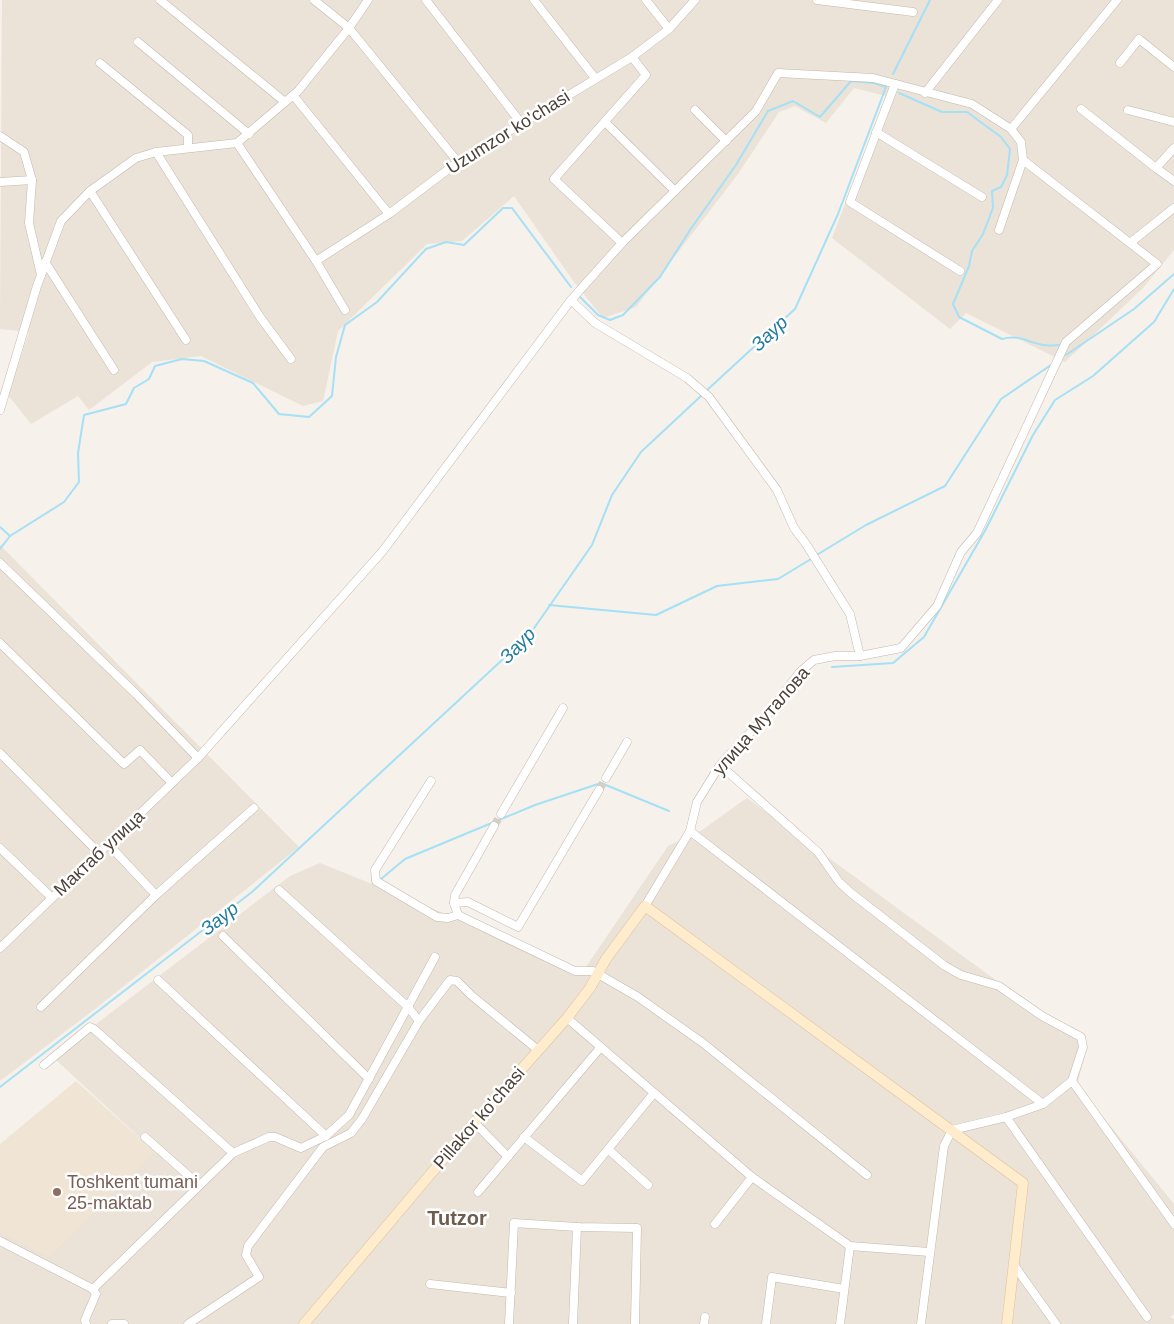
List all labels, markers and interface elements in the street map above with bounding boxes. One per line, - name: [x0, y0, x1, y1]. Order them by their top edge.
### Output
- street label: Uzumzor ko'chasi: [443, 86, 573, 178]
- water label: Заур: [747, 311, 792, 355]
- water label: Заур: [495, 623, 539, 668]
- street label: улица Муталова: [709, 662, 814, 779]
- street label: Мактаб улица: [50, 805, 149, 900]
- water label: Заур: [196, 897, 242, 939]
- street label: Pillakor ko'chasi: [429, 1063, 529, 1173]
- place label: Toshkent tumani 25-maktab: [67, 1172, 198, 1213]
- marker: Toshkent tumani 25-maktab: [51, 1186, 63, 1198]
- district label: Tutzor: [427, 1207, 487, 1229]

